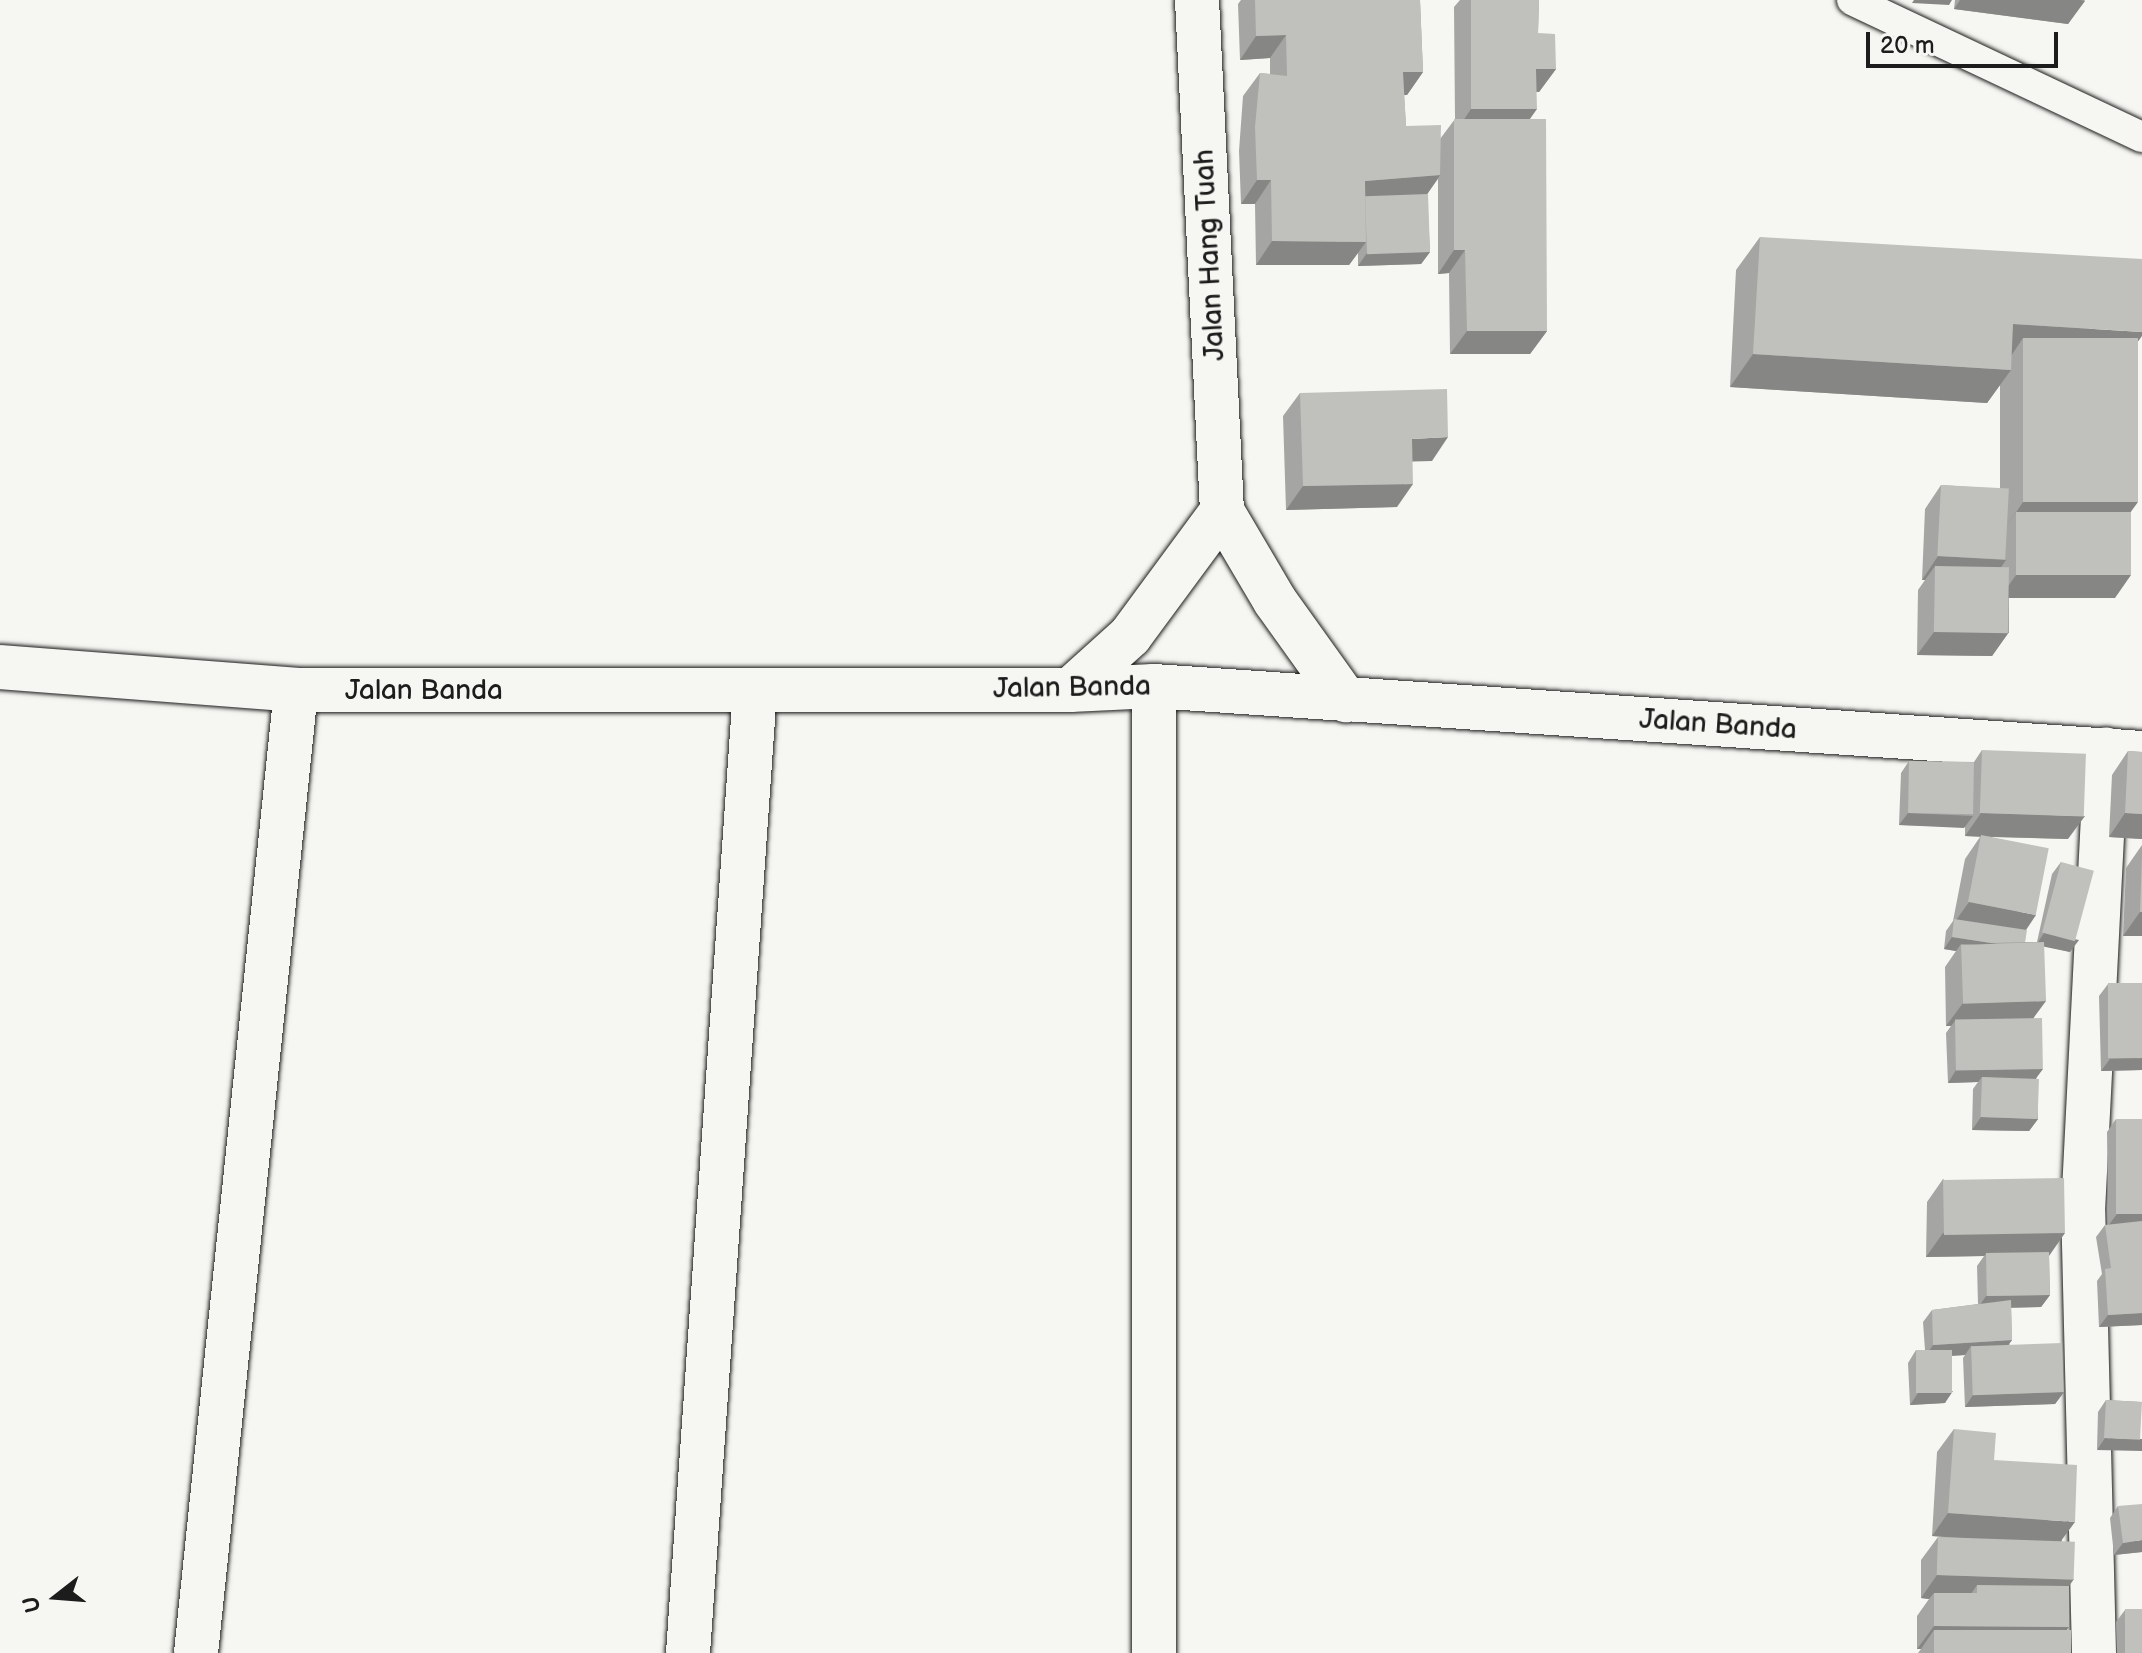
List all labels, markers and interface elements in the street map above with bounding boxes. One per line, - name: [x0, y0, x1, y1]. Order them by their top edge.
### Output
- scale bar: [1870, 16, 2062, 66]
- text: 20 m: [1880, 31, 1935, 60]
- street label: Jalan Hang Tuah: [1188, 148, 1232, 362]
- street label: Jalan Banda: [993, 670, 1151, 706]
- street label: Jalan Banda: [345, 674, 503, 708]
- street label: Jalan Banda: [1638, 703, 1798, 747]
- north arrow: [16, 1557, 96, 1637]
- text: U: [17, 1593, 48, 1616]

